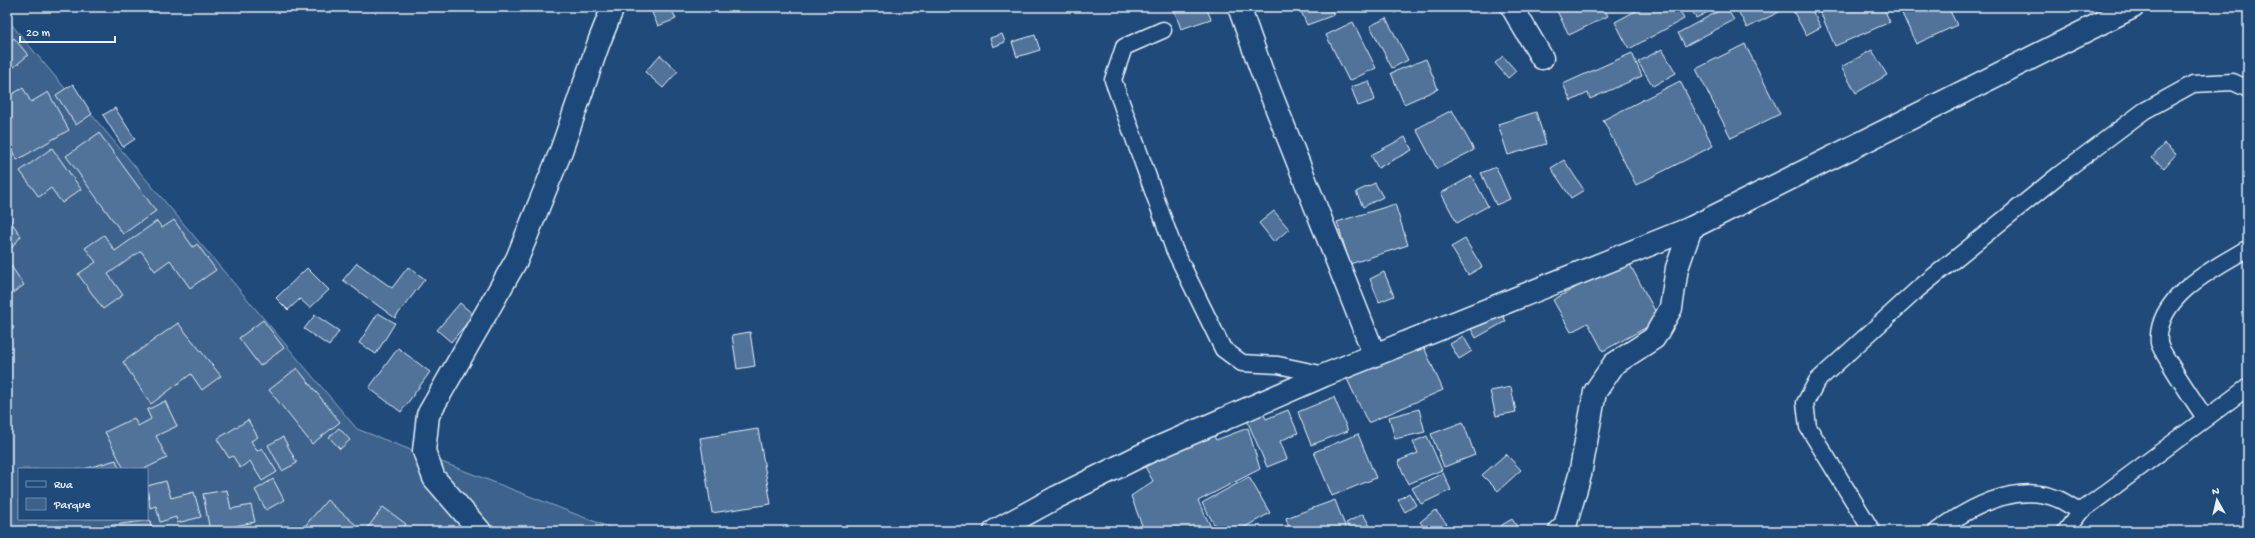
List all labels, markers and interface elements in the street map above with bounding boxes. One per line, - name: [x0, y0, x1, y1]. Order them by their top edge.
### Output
- scale bar: [20, 18, 115, 44]
- text: 20 m: [26, 27, 51, 41]
- legend: [18, 468, 148, 520]
- text: Rua: [54, 479, 73, 493]
- north arrow: [2197, 480, 2237, 520]
- text: N: [2211, 486, 2220, 499]
- text: Parque: [53, 499, 91, 513]

